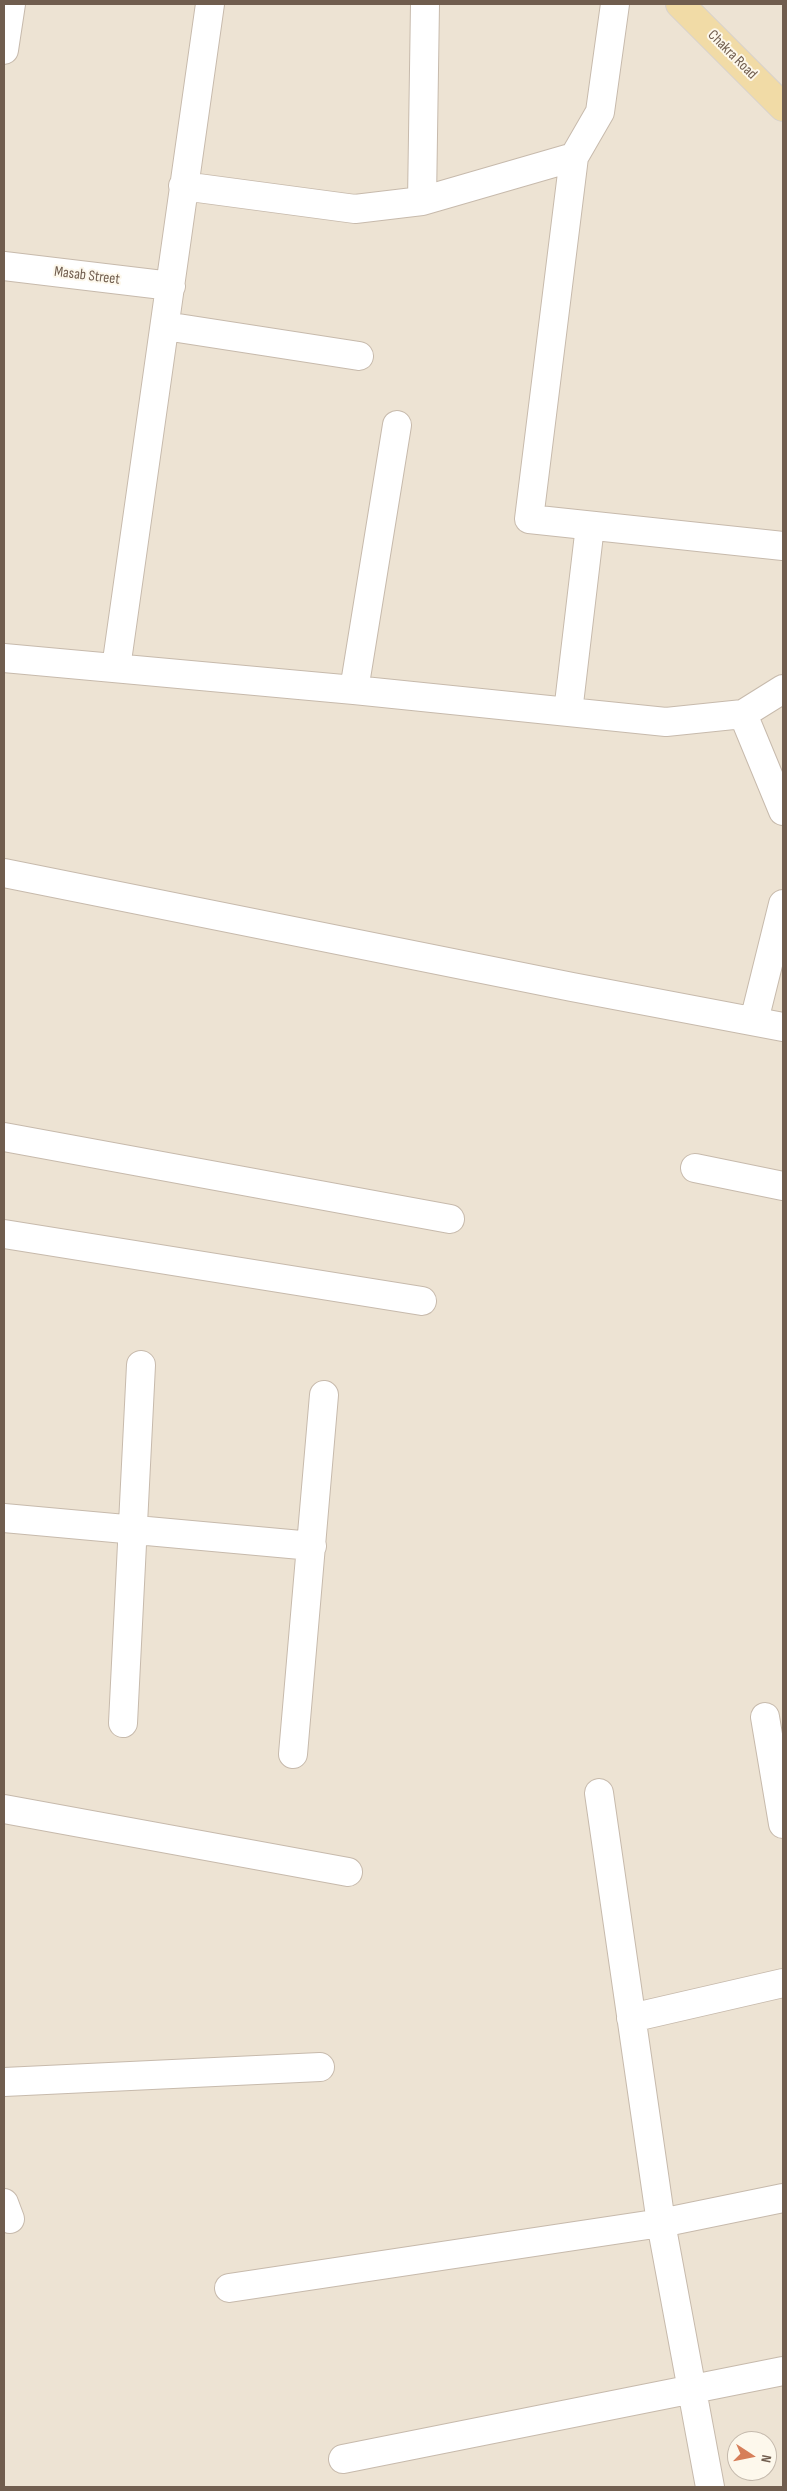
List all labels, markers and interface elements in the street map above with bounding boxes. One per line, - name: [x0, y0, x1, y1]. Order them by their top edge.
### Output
- street label: Chakra Road: [704, 27, 760, 83]
- street label: Masab Street: [53, 263, 121, 289]
- north arrow: [727, 2431, 777, 2481]
- text: N: [757, 2453, 775, 2464]

